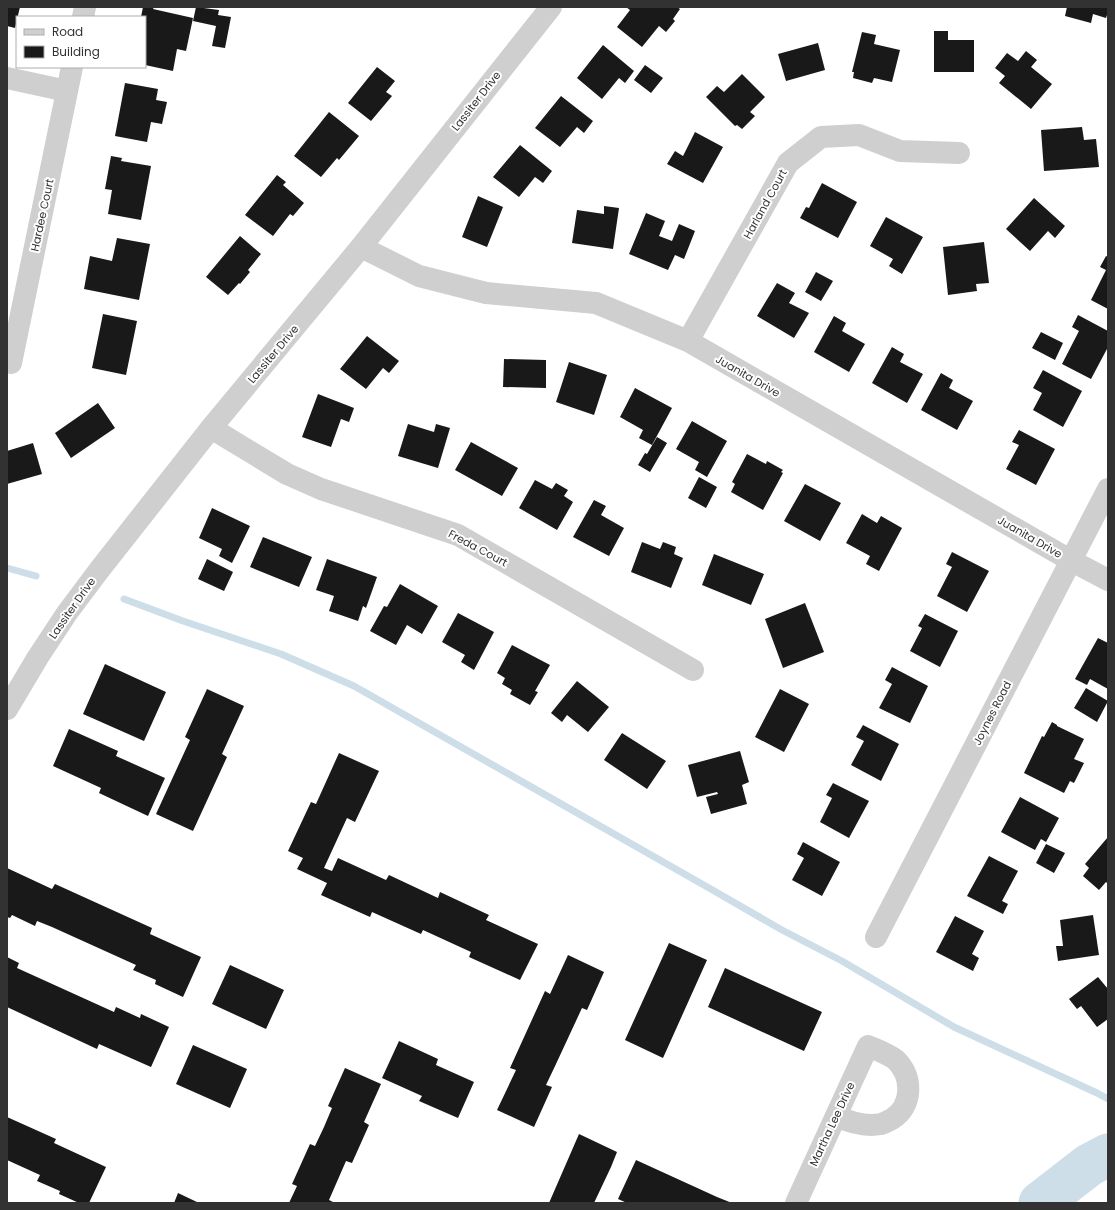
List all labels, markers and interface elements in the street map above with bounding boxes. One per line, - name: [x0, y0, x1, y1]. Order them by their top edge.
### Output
- legend: [16, 16, 146, 68]
- text: Road: [52, 23, 83, 40]
- text: Building: [52, 43, 100, 60]
- street label: Lassiter Drive: [448, 68, 505, 134]
- street label: Harland Court: [739, 166, 791, 242]
- street label: Hardee Court: [26, 177, 58, 253]
- street label: Lassiter Drive: [244, 321, 302, 387]
- street label: Juanita Drive: [713, 351, 783, 401]
- street label: Juanita Drive: [995, 512, 1065, 562]
- street label: Freda Court: [446, 526, 510, 570]
- street label: Lassiter Drive: [45, 574, 99, 642]
- street label: Joynes Road: [969, 678, 1015, 748]
- street label: Martha Lee Drive: [805, 1079, 859, 1169]

